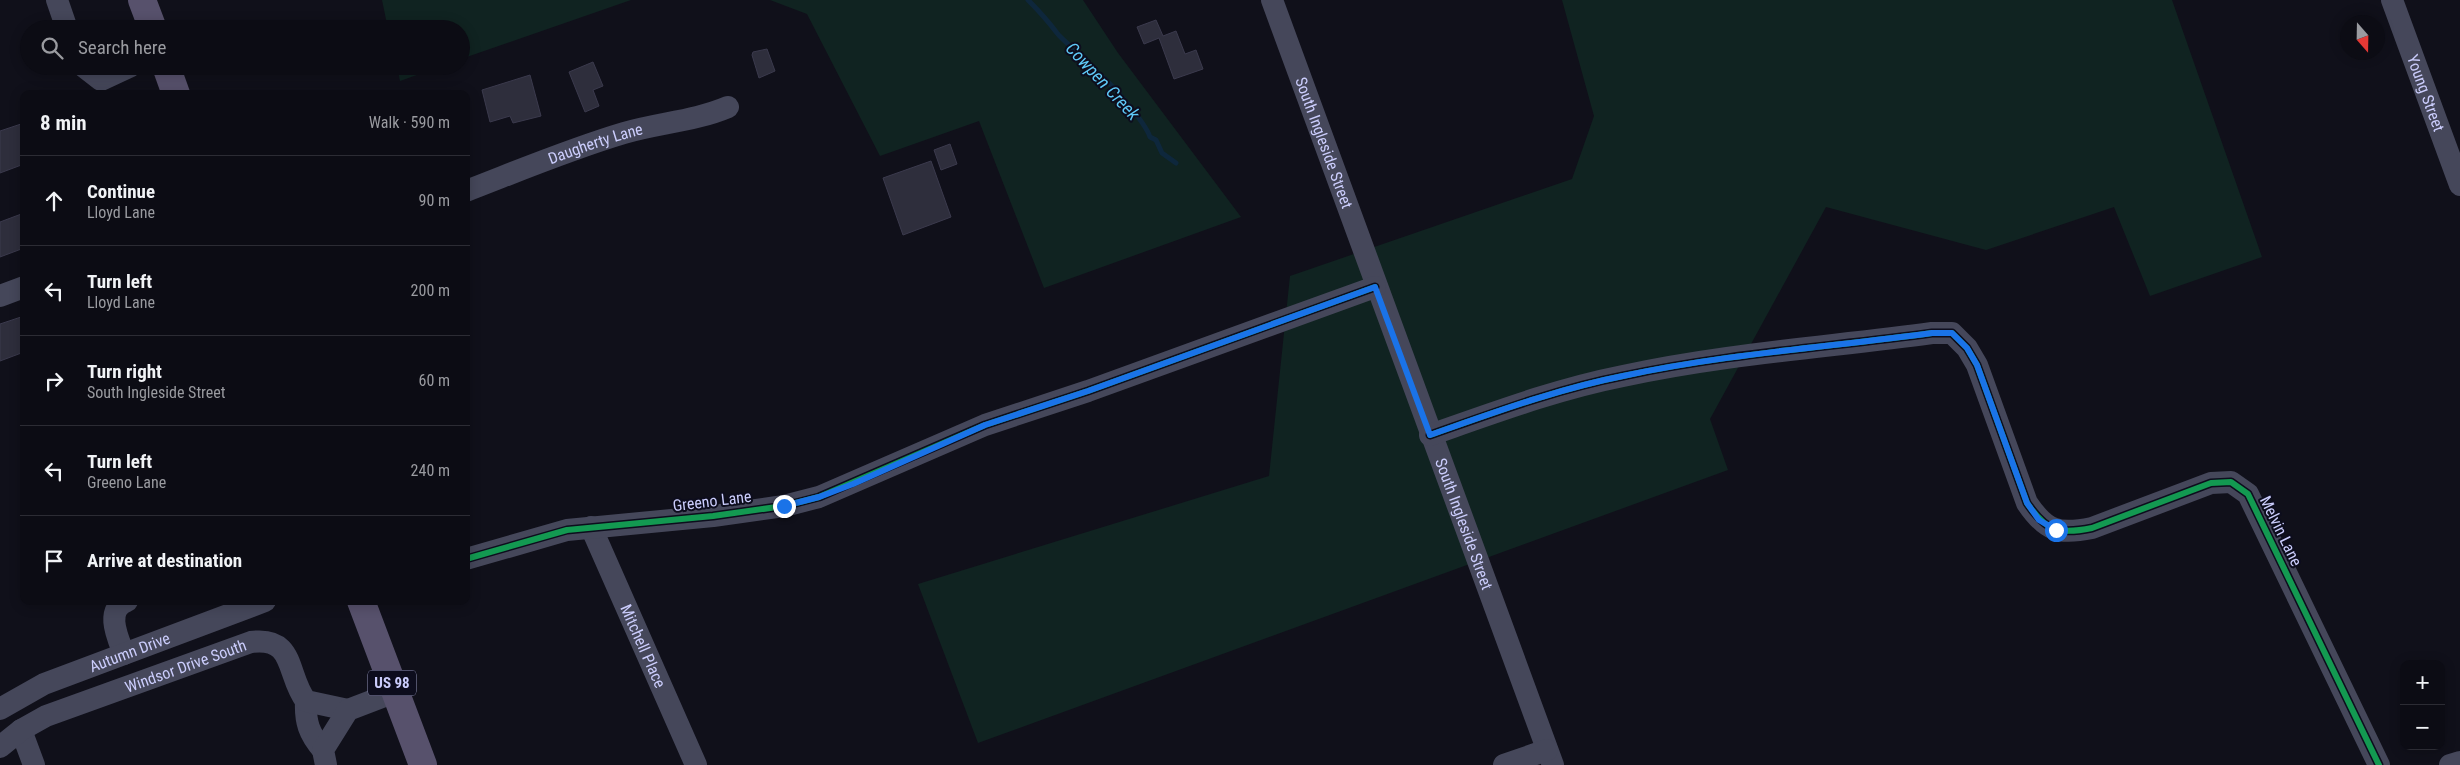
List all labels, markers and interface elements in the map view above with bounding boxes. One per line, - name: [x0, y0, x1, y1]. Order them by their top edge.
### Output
- north arrow: [2340, 15, 2385, 60]
- search box: [20, 20, 470, 75]
- icon: search: [38, 34, 66, 62]
- text: Search here: [78, 36, 166, 59]
- water label: Cowpen Creek: [1062, 38, 1145, 125]
- street label: Young Street: [2403, 52, 2449, 134]
- street label: South Ingleside Street: [1292, 74, 1357, 211]
- text: 8 min: [40, 111, 87, 135]
- text: Walk · 590 m: [369, 113, 450, 132]
- street label: Daugherty Lane: [545, 119, 644, 168]
- text: Continue: [87, 180, 155, 203]
- icon: ahead: [40, 187, 68, 215]
- text: 90 m: [418, 191, 450, 210]
- text: Lloyd Lane: [87, 203, 155, 222]
- text: Turn left: [87, 270, 152, 293]
- icon: left: [40, 277, 68, 305]
- text: 200 m: [411, 281, 450, 300]
- text: Lloyd Lane: [87, 293, 155, 312]
- text: Turn right: [87, 360, 162, 383]
- icon: right: [40, 367, 68, 395]
- text: 60 m: [418, 371, 450, 390]
- text: South Ingleside Street: [87, 383, 226, 402]
- text: Turn left: [87, 450, 152, 473]
- street label: South Ingleside Street: [1432, 455, 1497, 592]
- icon: left: [40, 457, 68, 485]
- text: 240 m: [411, 461, 450, 480]
- text: Greeno Lane: [87, 473, 166, 492]
- street label: Greeno Lane: [672, 487, 752, 515]
- street label: Melvin Lane: [2256, 493, 2306, 569]
- route end: [773, 495, 796, 518]
- route start: [2045, 519, 2068, 542]
- icon: arrive: [40, 547, 68, 575]
- text: Arrive at destination: [87, 549, 242, 572]
- street label: Mitchell Place: [617, 601, 670, 691]
- street label: Autumn Drive: [87, 628, 173, 676]
- street label: Windsor Drive South: [122, 635, 249, 696]
- map controls: [2400, 660, 2445, 750]
- button: +: [2400, 660, 2445, 705]
- road number: US 98: [368, 670, 416, 696]
- button: −: [2400, 705, 2445, 750]

